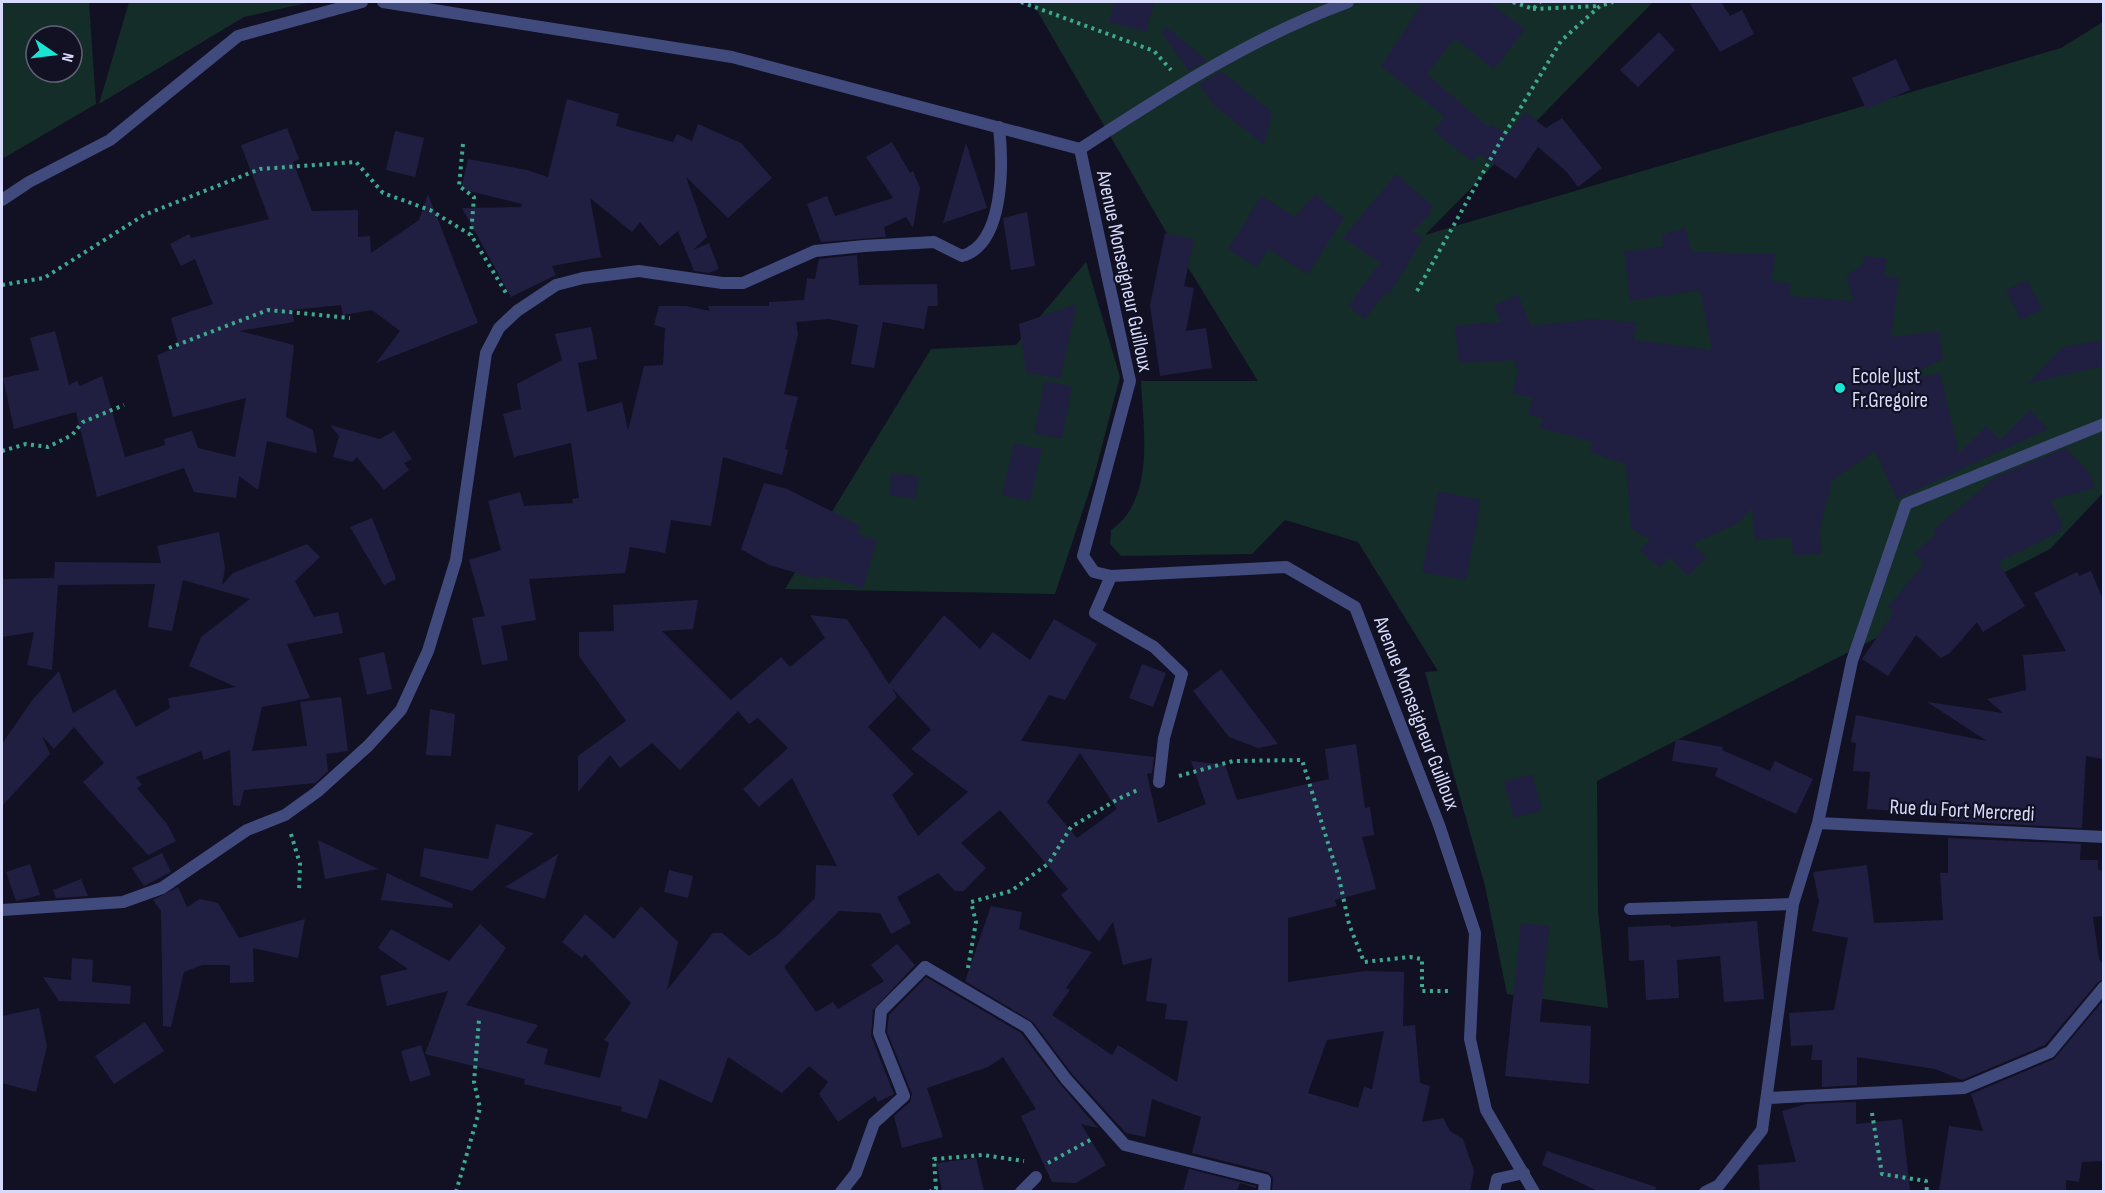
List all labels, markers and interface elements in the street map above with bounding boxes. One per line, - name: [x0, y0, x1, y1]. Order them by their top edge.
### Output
- north arrow: [24, 24, 84, 84]
- text: N: [57, 51, 77, 64]
- street label: Avenue Monseigneur Guilloux: [1091, 167, 1158, 374]
- place label: Ecole Just Fr.Gregoire: [1852, 364, 1928, 413]
- marker: Ecole Just Fr.Gregoire: [1833, 381, 1847, 395]
- street label: Avenue Monseigneur Guilloux: [1368, 612, 1465, 814]
- street label: Rue du Fort Mercredi: [1889, 794, 2035, 827]

